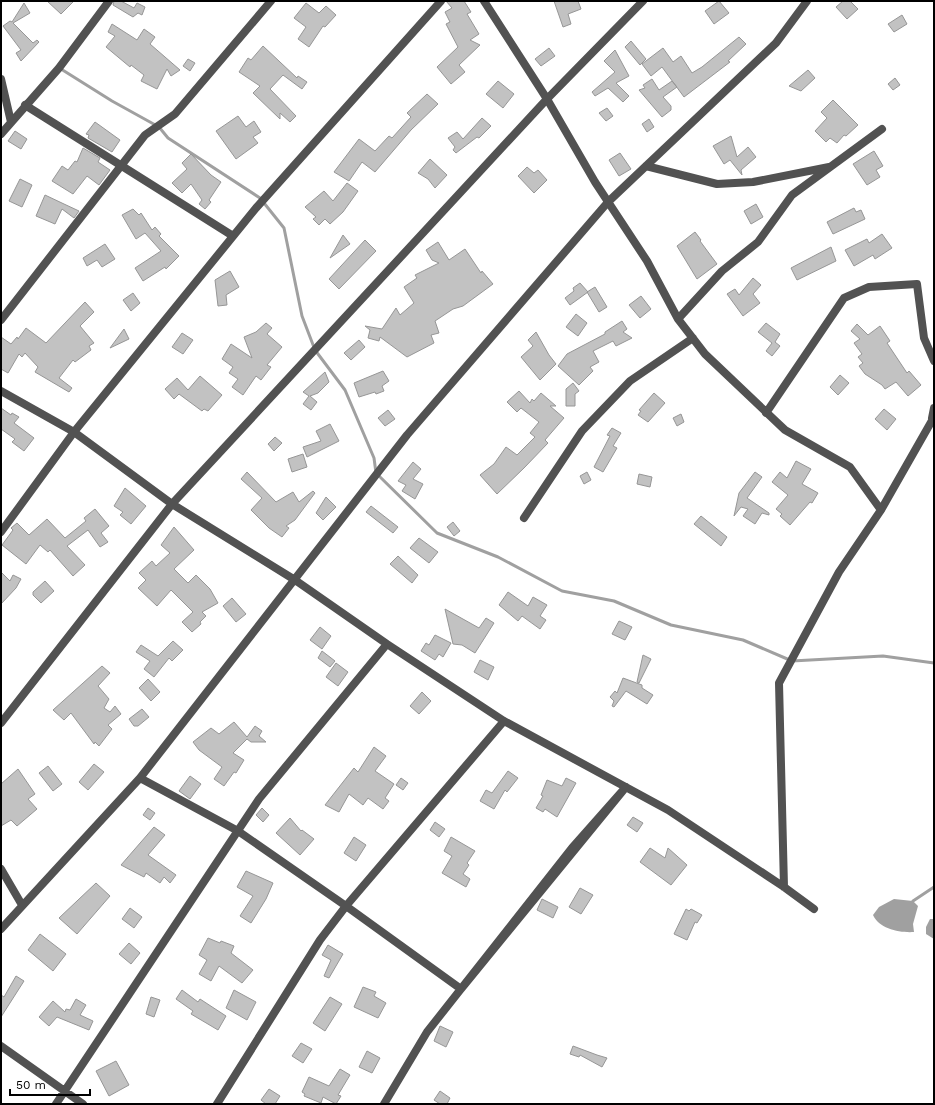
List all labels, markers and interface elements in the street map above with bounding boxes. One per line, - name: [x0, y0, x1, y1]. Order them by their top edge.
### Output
- scale bar: [10, 1071, 90, 1097]
- text: 50 m: [16, 1078, 46, 1092]

